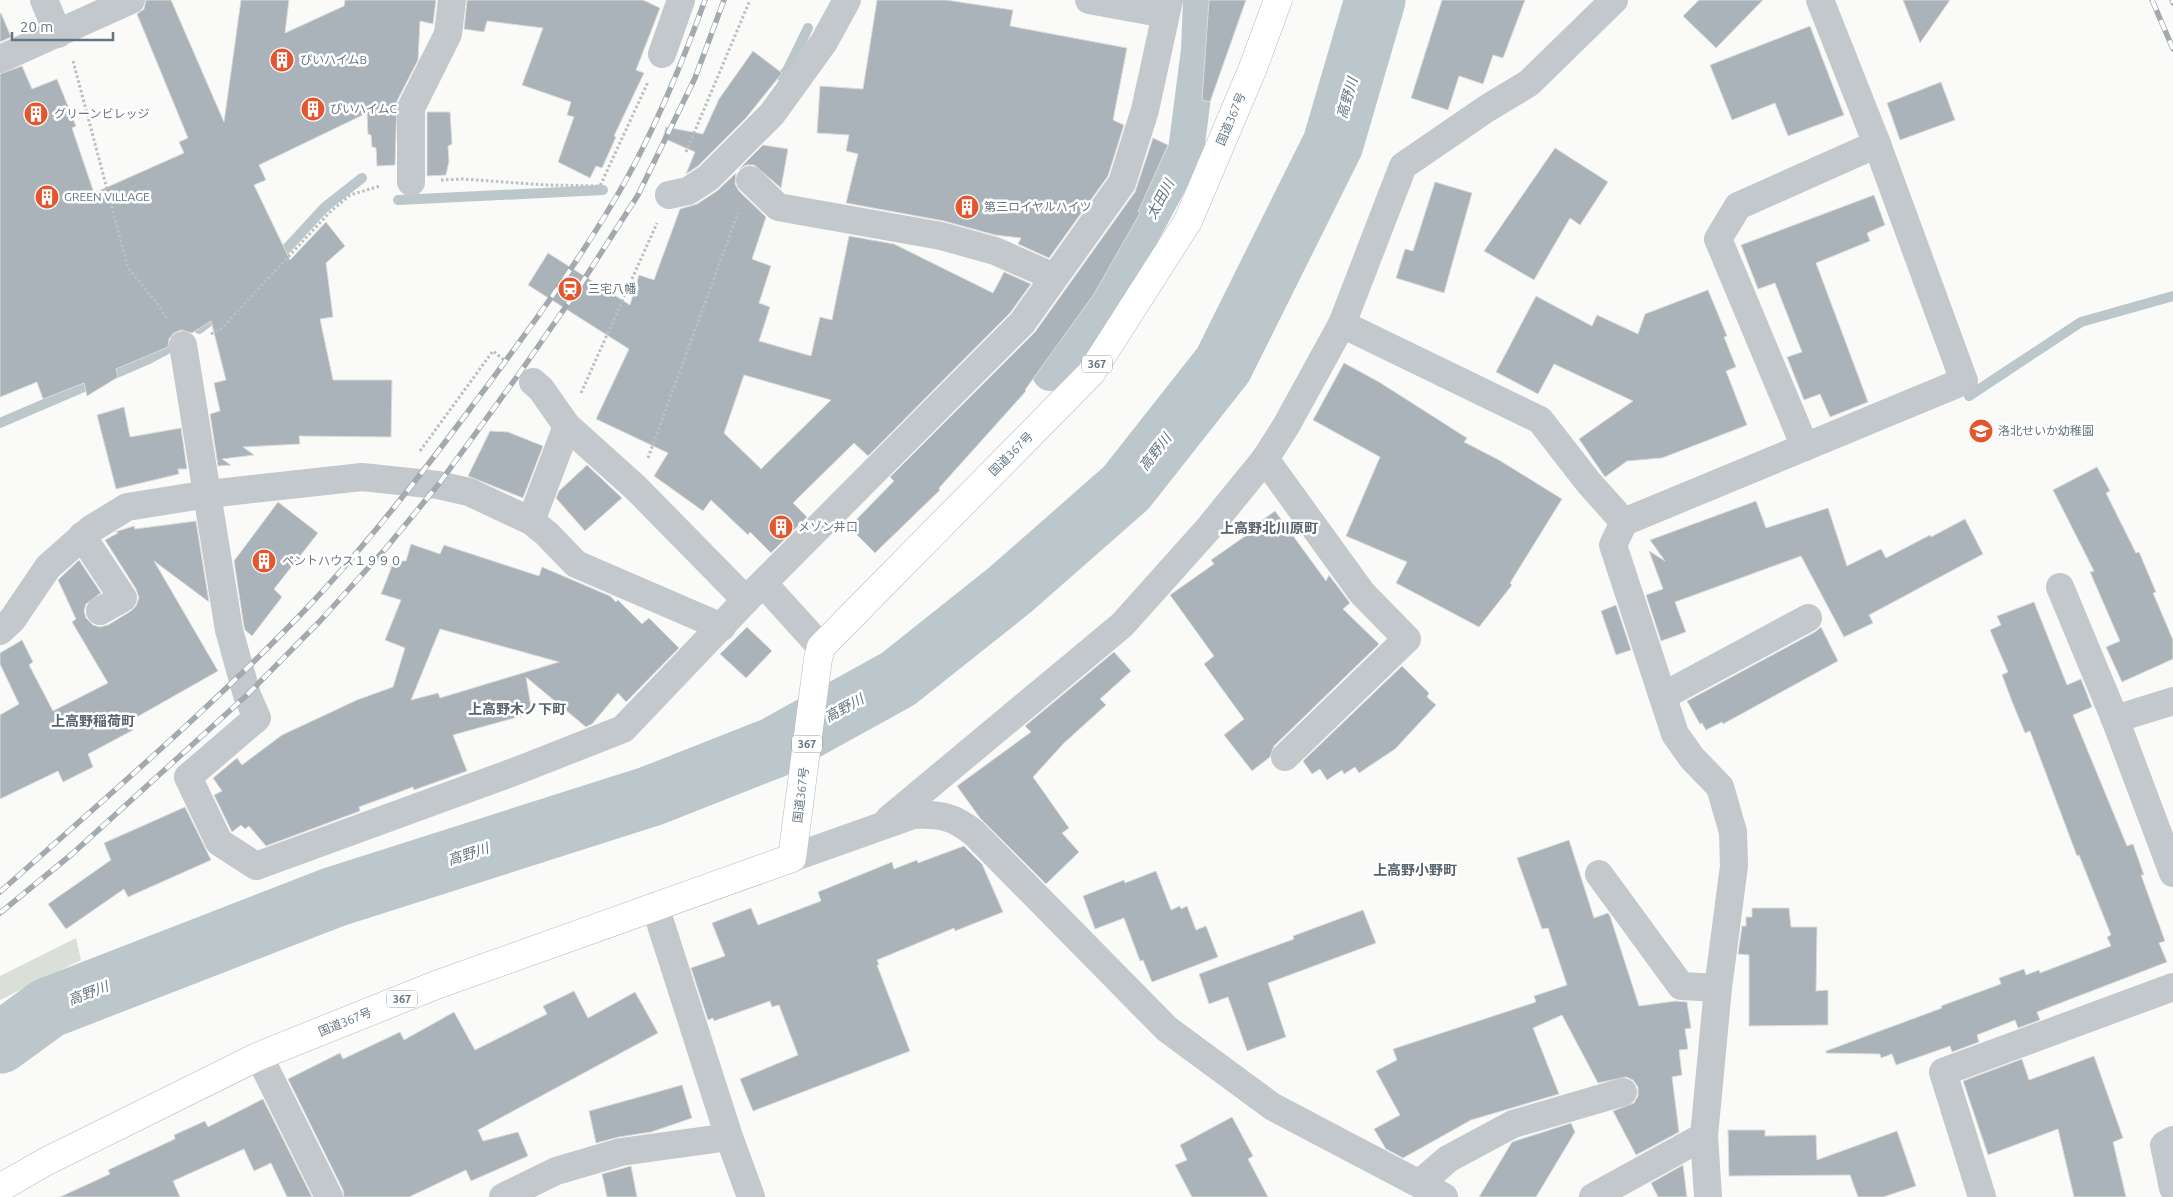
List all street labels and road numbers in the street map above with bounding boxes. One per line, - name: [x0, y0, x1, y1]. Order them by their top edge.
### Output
- street label: 国道367号: [1214, 90, 1248, 147]
- road number: 367: [1082, 356, 1112, 372]
- street label: 国道367号: [986, 429, 1035, 478]
- road number: 367: [792, 736, 822, 752]
- street label: 国道367号: [791, 766, 810, 824]
- road number: 367: [387, 991, 417, 1008]
- street label: 国道367号: [316, 1005, 373, 1038]

